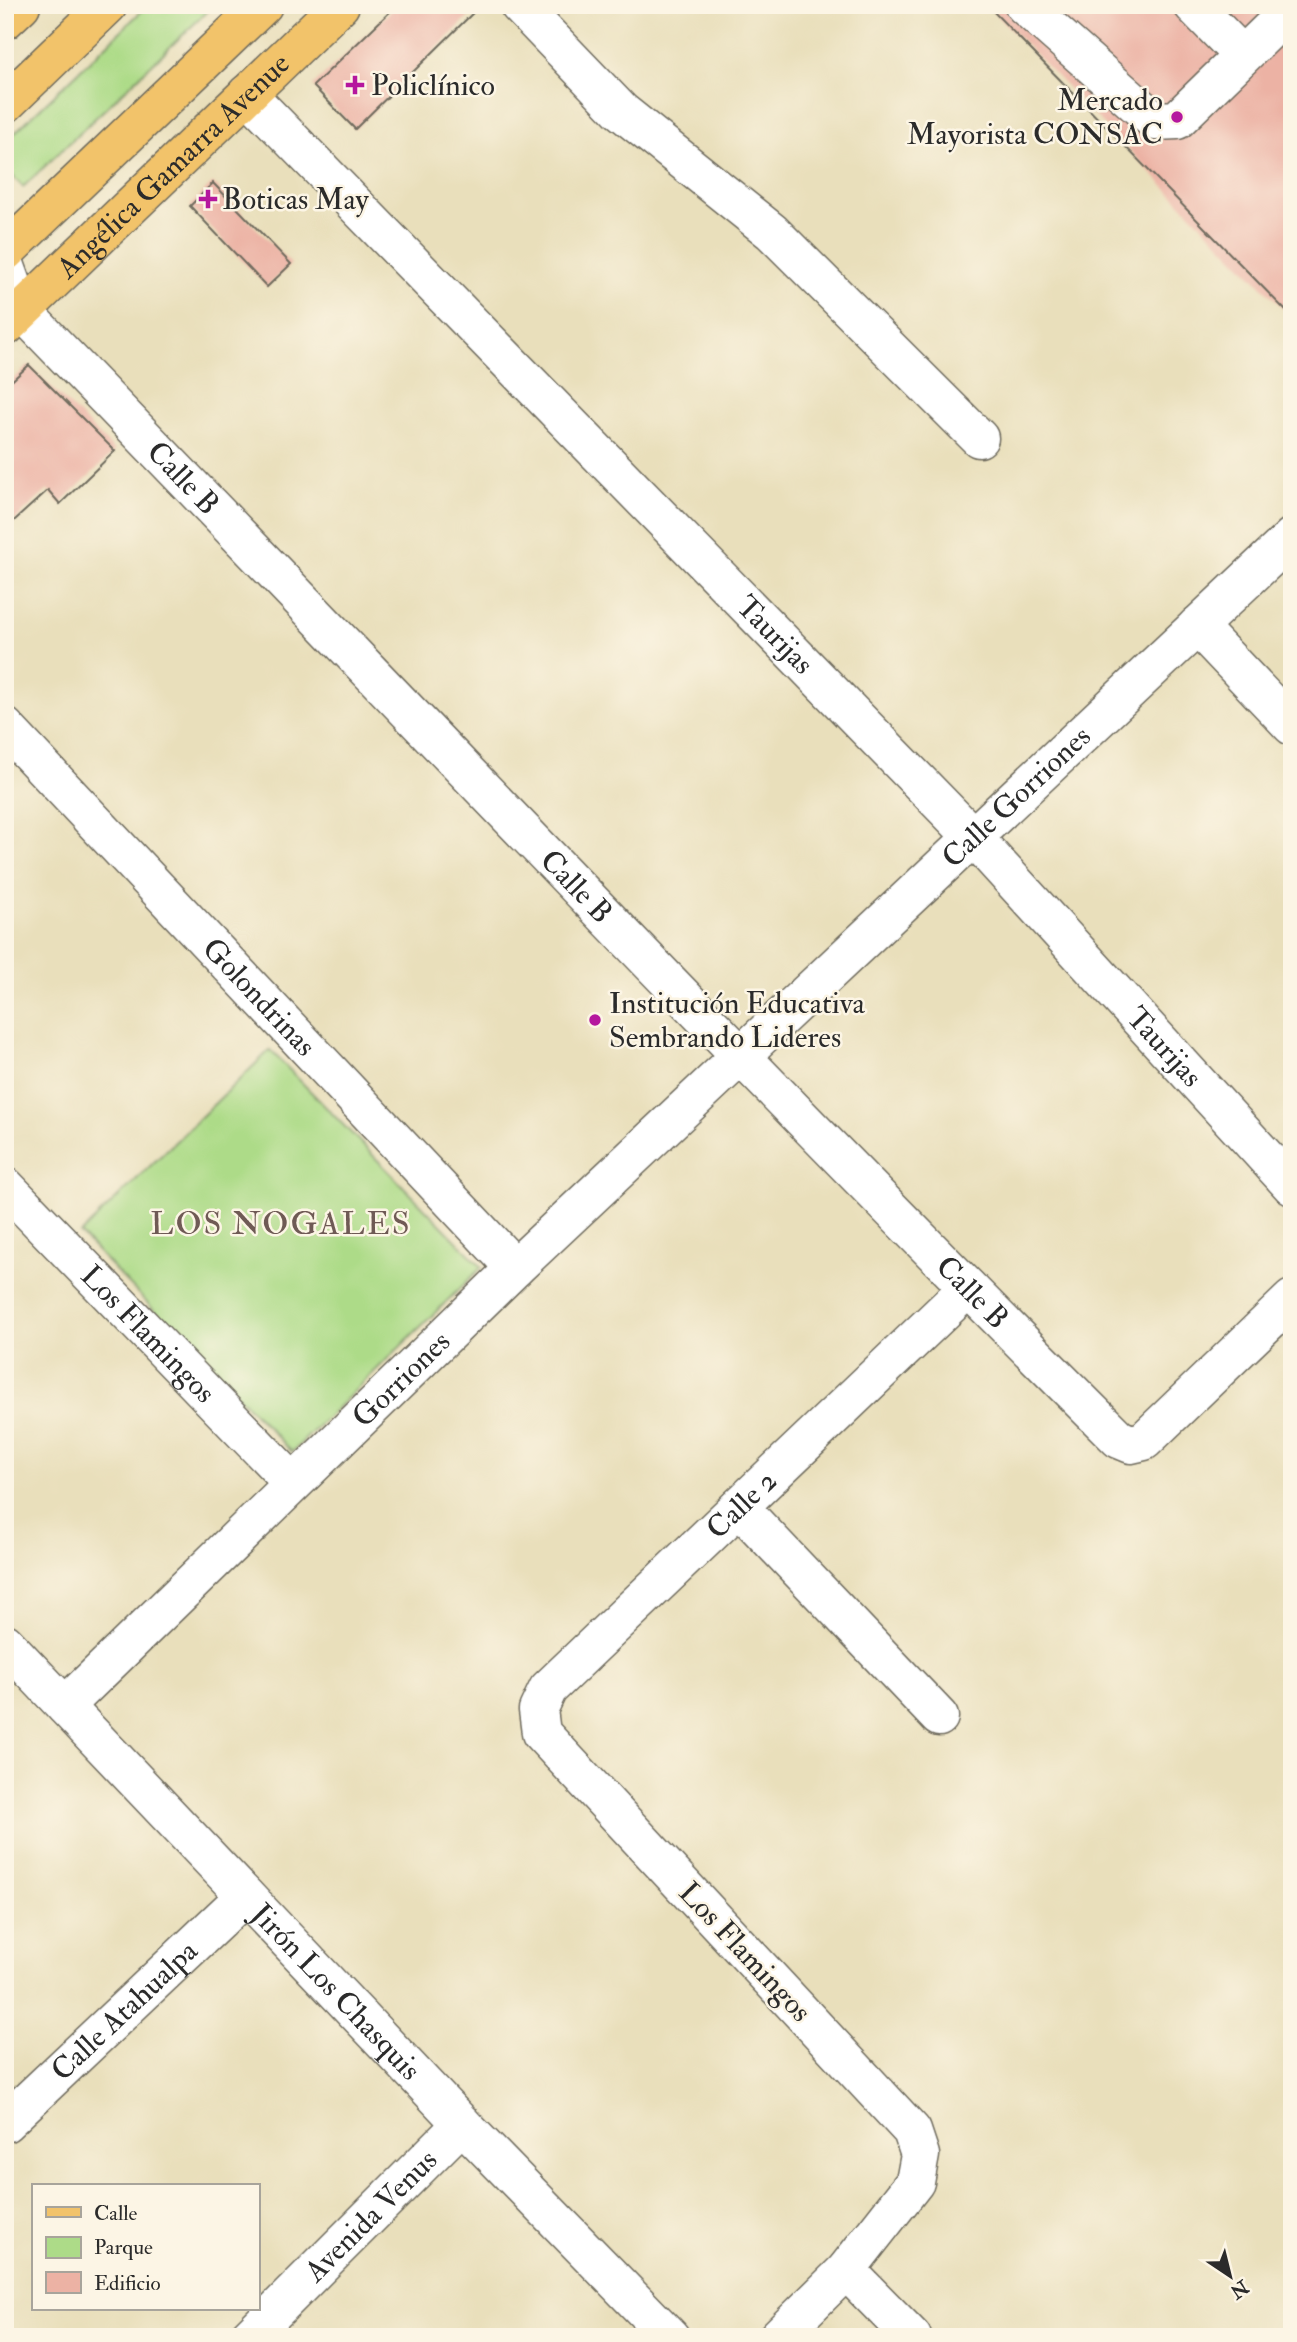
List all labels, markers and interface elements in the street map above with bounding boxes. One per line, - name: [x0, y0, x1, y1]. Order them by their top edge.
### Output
- street label: Angélica Gamarra Avenue: [48, 45, 297, 287]
- place label: Policlínico: [371, 67, 495, 104]
- marker: Policlínico: [345, 75, 365, 95]
- place label: Mercado Mayorista CONSAC: [907, 82, 1163, 153]
- marker: Mercado Mayorista CONSAC: [1169, 109, 1185, 125]
- place label: Boticas May: [222, 181, 370, 218]
- marker: Boticas May: [200, 191, 216, 207]
- street label: Calle B: [139, 433, 227, 522]
- street label: Taurijas: [729, 588, 822, 682]
- street label: Calle Gorriones: [934, 718, 1098, 875]
- street label: Calle B: [533, 842, 620, 931]
- street label: Golondrinas: [195, 930, 324, 1064]
- place label: Institución Educativa Sembrando Lideres: [609, 985, 866, 1056]
- street label: Taurijas: [1119, 999, 1211, 1095]
- marker: Institución Educativa Sembrando Lideres: [587, 1012, 603, 1028]
- district label: LOS NOGALES: [150, 1204, 412, 1244]
- street label: Calle B: [928, 1248, 1017, 1336]
- street label: Los Flamingos: [73, 1257, 224, 1411]
- street label: Gorriones: [344, 1323, 458, 1435]
- street label: Calle 2: [698, 1462, 784, 1547]
- street label: Los Flamingos: [671, 1874, 819, 2030]
- street label: Jirón Los Chasquis: [243, 1895, 429, 2088]
- street label: Calle Atahualpa: [43, 1932, 206, 2088]
- street label: Avenida Venus: [296, 2141, 445, 2290]
- legend: [32, 2184, 259, 2310]
- text: Calle: [94, 2200, 138, 2227]
- text: Parque: [94, 2234, 153, 2261]
- north arrow: [1196, 2240, 1266, 2310]
- text: Edificio: [94, 2270, 161, 2297]
- text: N: [1225, 2274, 1254, 2304]

